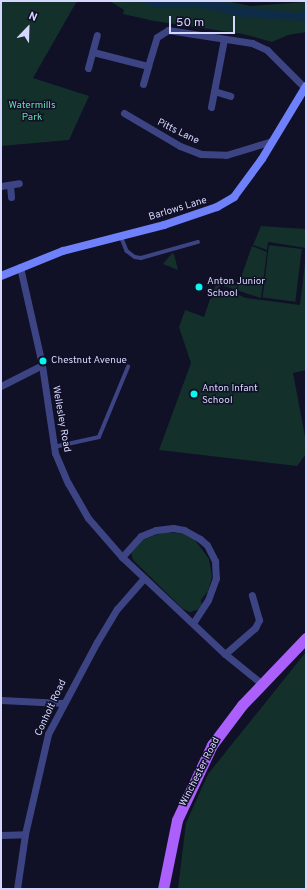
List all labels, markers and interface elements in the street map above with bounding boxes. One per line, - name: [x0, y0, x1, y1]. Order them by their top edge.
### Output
- north arrow: [8, 8, 48, 48]
- scale bar: [171, 8, 237, 34]
- text: N: [26, 9, 39, 25]
- text: 50 m: [176, 15, 204, 31]
- park label: Watermills Park: [8, 99, 56, 122]
- street label: Pitts Lane: [155, 117, 201, 147]
- street label: Barlows Lane: [147, 194, 209, 224]
- place label: Anton Junior School: [207, 275, 265, 298]
- marker: Anton Junior School: [194, 282, 204, 292]
- place label: Chestnut Avenue: [51, 355, 127, 367]
- marker: Chestnut Avenue: [38, 356, 48, 366]
- place label: Anton Infant School: [202, 382, 258, 406]
- street label: Wellesley Road: [49, 385, 73, 453]
- marker: Anton Infant School: [189, 389, 199, 399]
- street label: Conholt Road: [33, 678, 69, 738]
- street label: Winchester Road: [177, 735, 223, 809]

